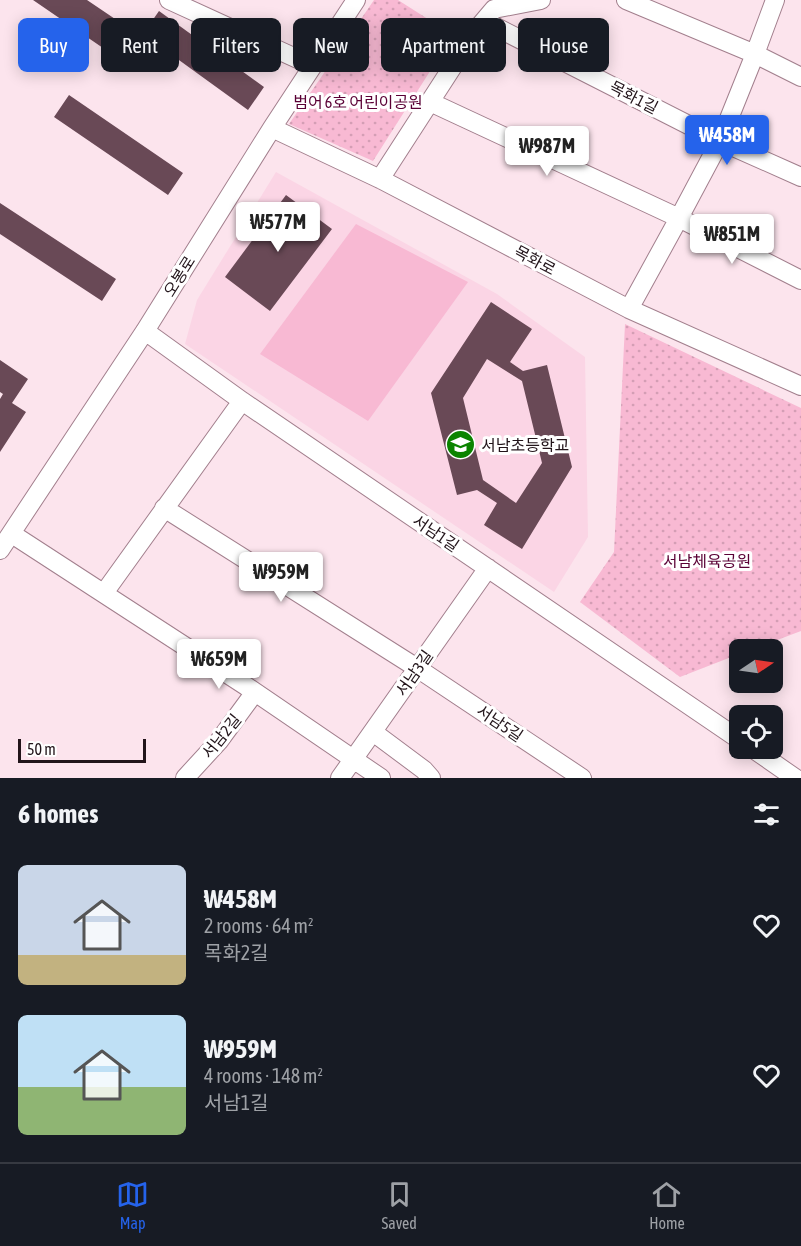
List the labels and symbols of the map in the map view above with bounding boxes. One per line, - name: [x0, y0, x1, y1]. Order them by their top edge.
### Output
- street label: 목화1길: [607, 77, 661, 117]
- park label: 범어 6호 어린이공원: [293, 93, 423, 111]
- pin: ₩458M: [685, 115, 769, 166]
- pin: ₩987M: [505, 126, 589, 177]
- pin: ₩577M: [236, 202, 320, 253]
- pin: ₩851M: [690, 214, 774, 265]
- street label: 목화로: [511, 242, 559, 278]
- street label: 오봉로: [160, 252, 198, 299]
- school or university icon: 서남초등학교: [444, 429, 476, 461]
- place label: 서남초등학교: [481, 436, 569, 454]
- street label: 서남1길: [410, 511, 462, 555]
- pin: ₩959M: [239, 552, 323, 603]
- park label: 서남체육공원: [663, 552, 751, 570]
- pin: ₩659M: [177, 639, 261, 690]
- north arrow: [729, 639, 783, 693]
- street label: 서남3길: [392, 647, 436, 699]
- street label: 서남5길: [474, 701, 526, 745]
- street label: 서남2길: [198, 710, 244, 762]
- scale bar: [18, 736, 146, 764]

